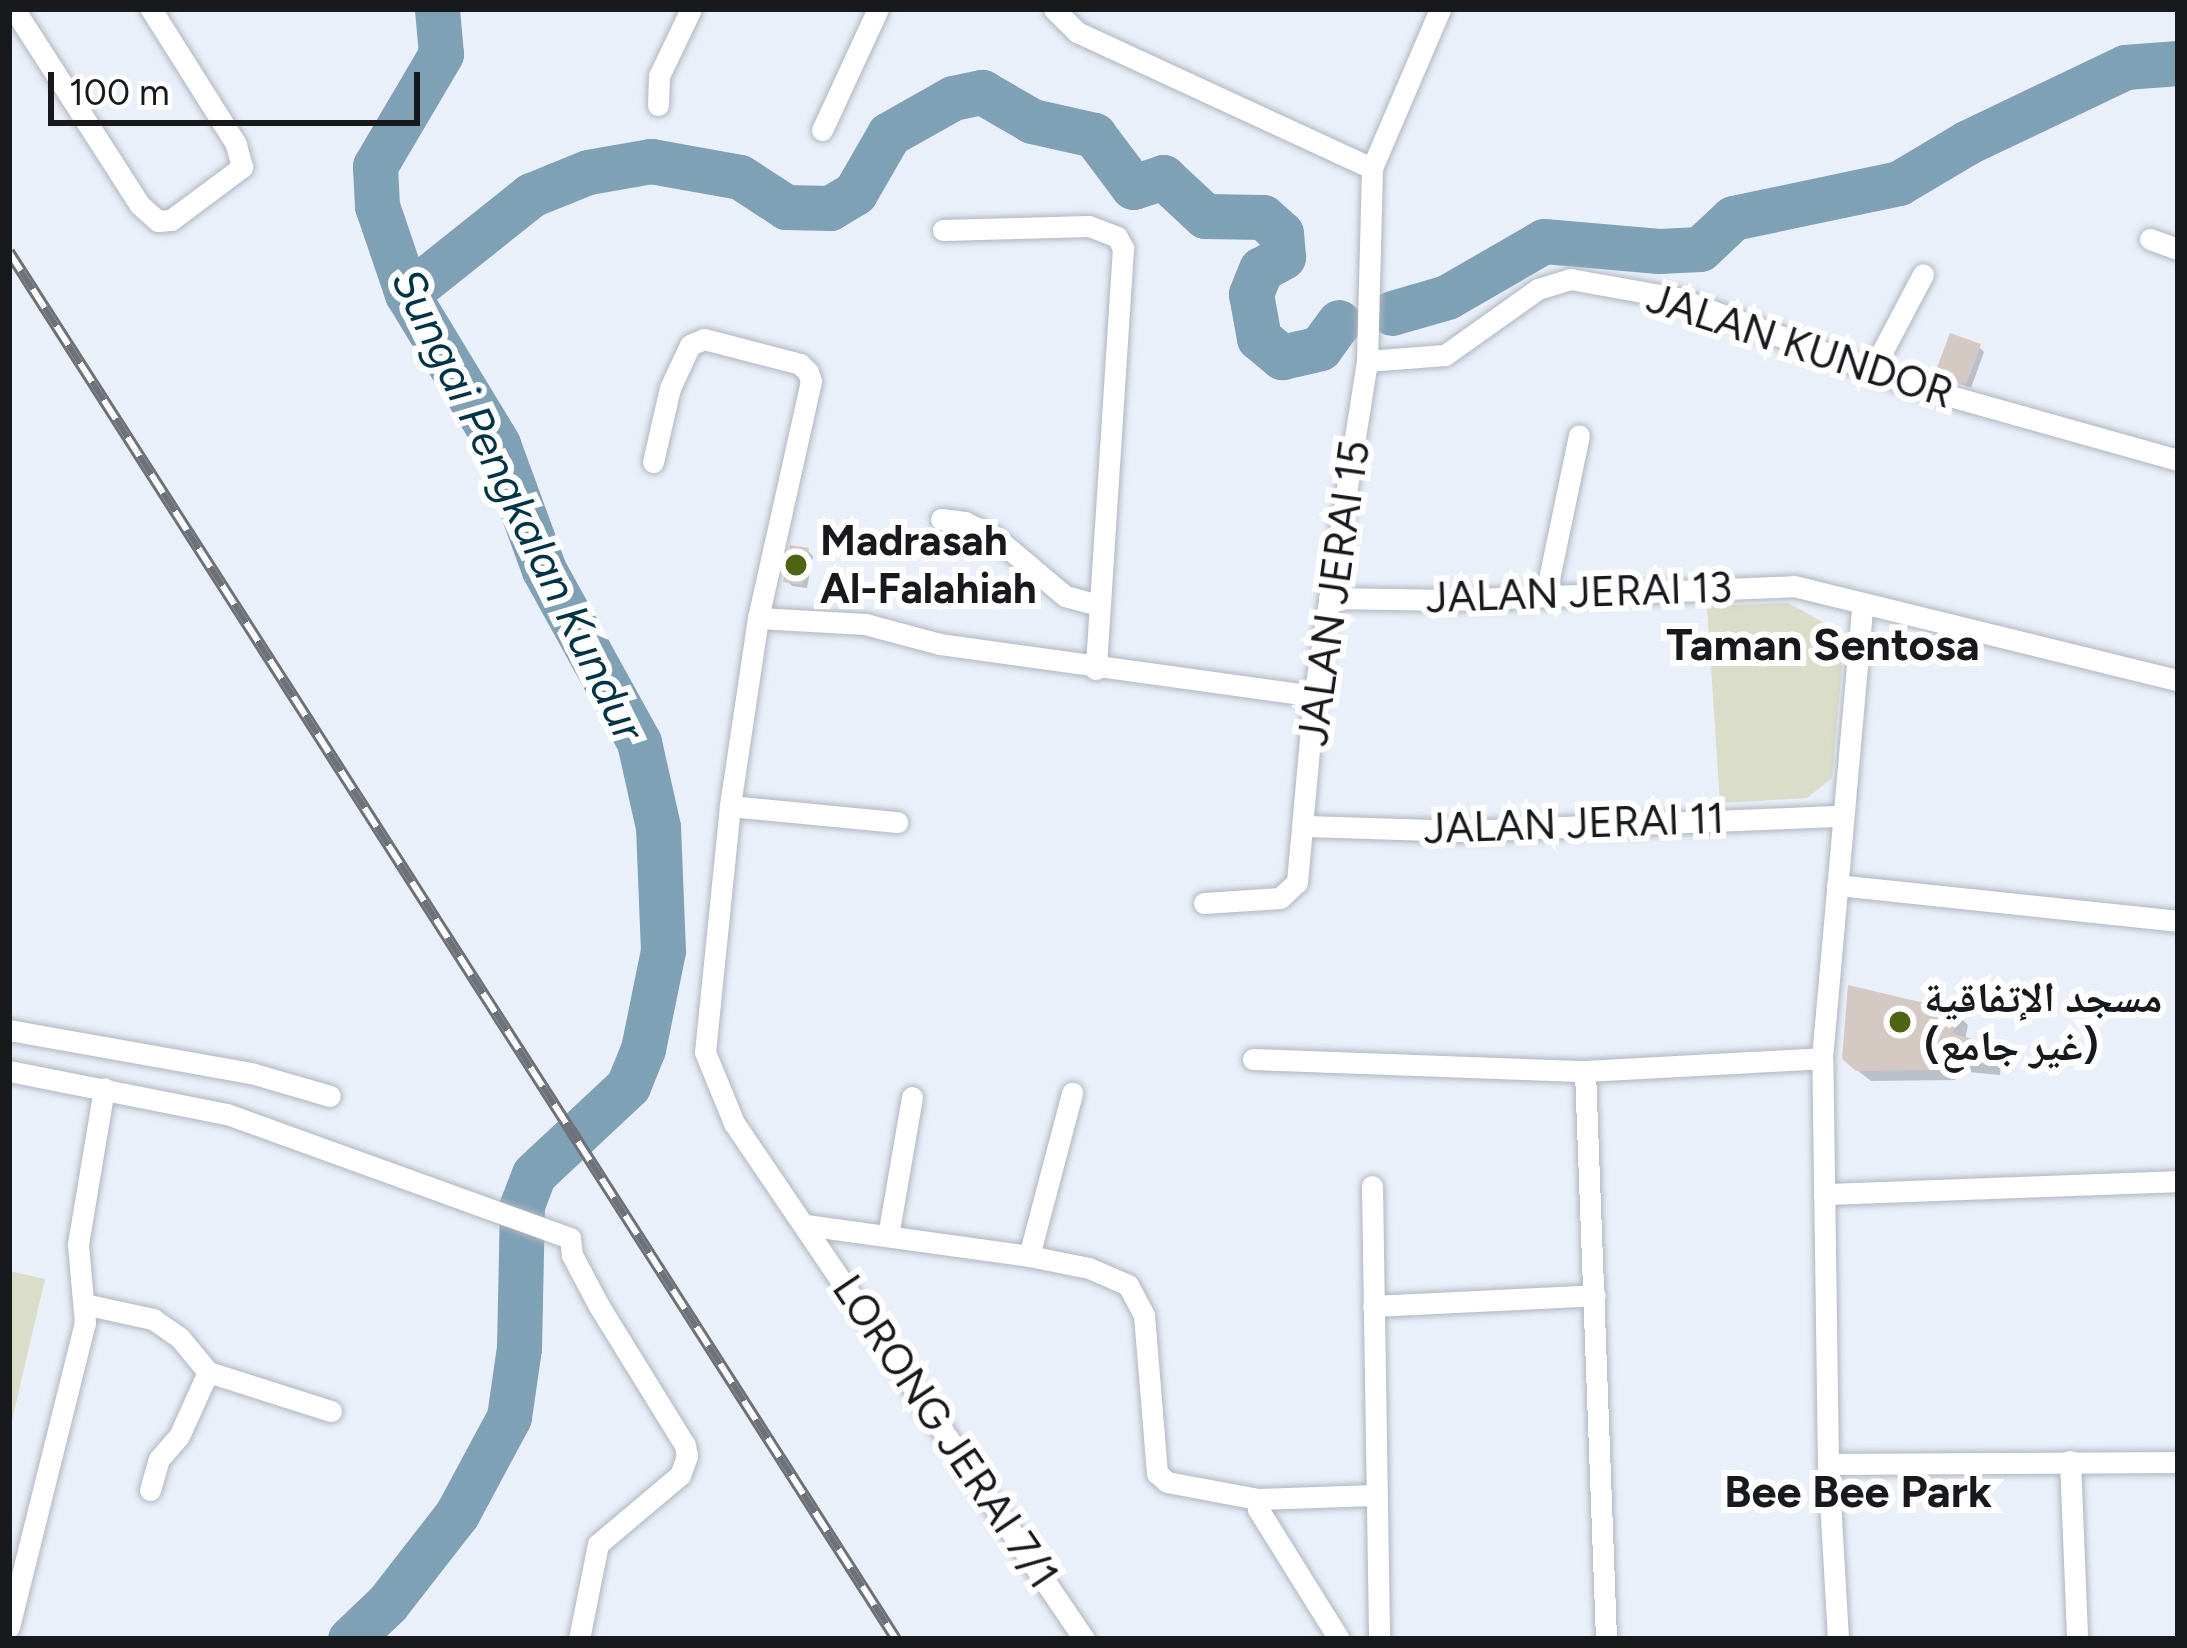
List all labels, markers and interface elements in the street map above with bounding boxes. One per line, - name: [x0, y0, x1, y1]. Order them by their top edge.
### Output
- scale bar: [54, 48, 426, 122]
- text: 100 m: [69, 71, 170, 114]
- water label: Sungai Pengkalan Kundur: [380, 260, 656, 750]
- street label: JALAN KUNDOR: [1641, 273, 1959, 419]
- street label: JALAN JERAI 15: [1288, 437, 1380, 749]
- place label: Madrasah Al-Falahiah: [820, 516, 1037, 614]
- marker: Madrasah Al-Falahiah: [783, 552, 809, 578]
- street label: JALAN JERAI 13: [1425, 562, 1733, 624]
- district label: Taman Sentosa: [1666, 618, 1980, 672]
- street label: JALAN JERAI 11: [1423, 794, 1725, 854]
- place label: مسجد الإتفاقية (غير جامع): [1924, 973, 2162, 1072]
- marker: مسجد الإتفاقية (غير جامع): [1887, 1009, 1913, 1035]
- street label: LORONG JERAI 7/1: [822, 1266, 1068, 1598]
- district label: Bee Bee Park: [1724, 1465, 1992, 1519]

